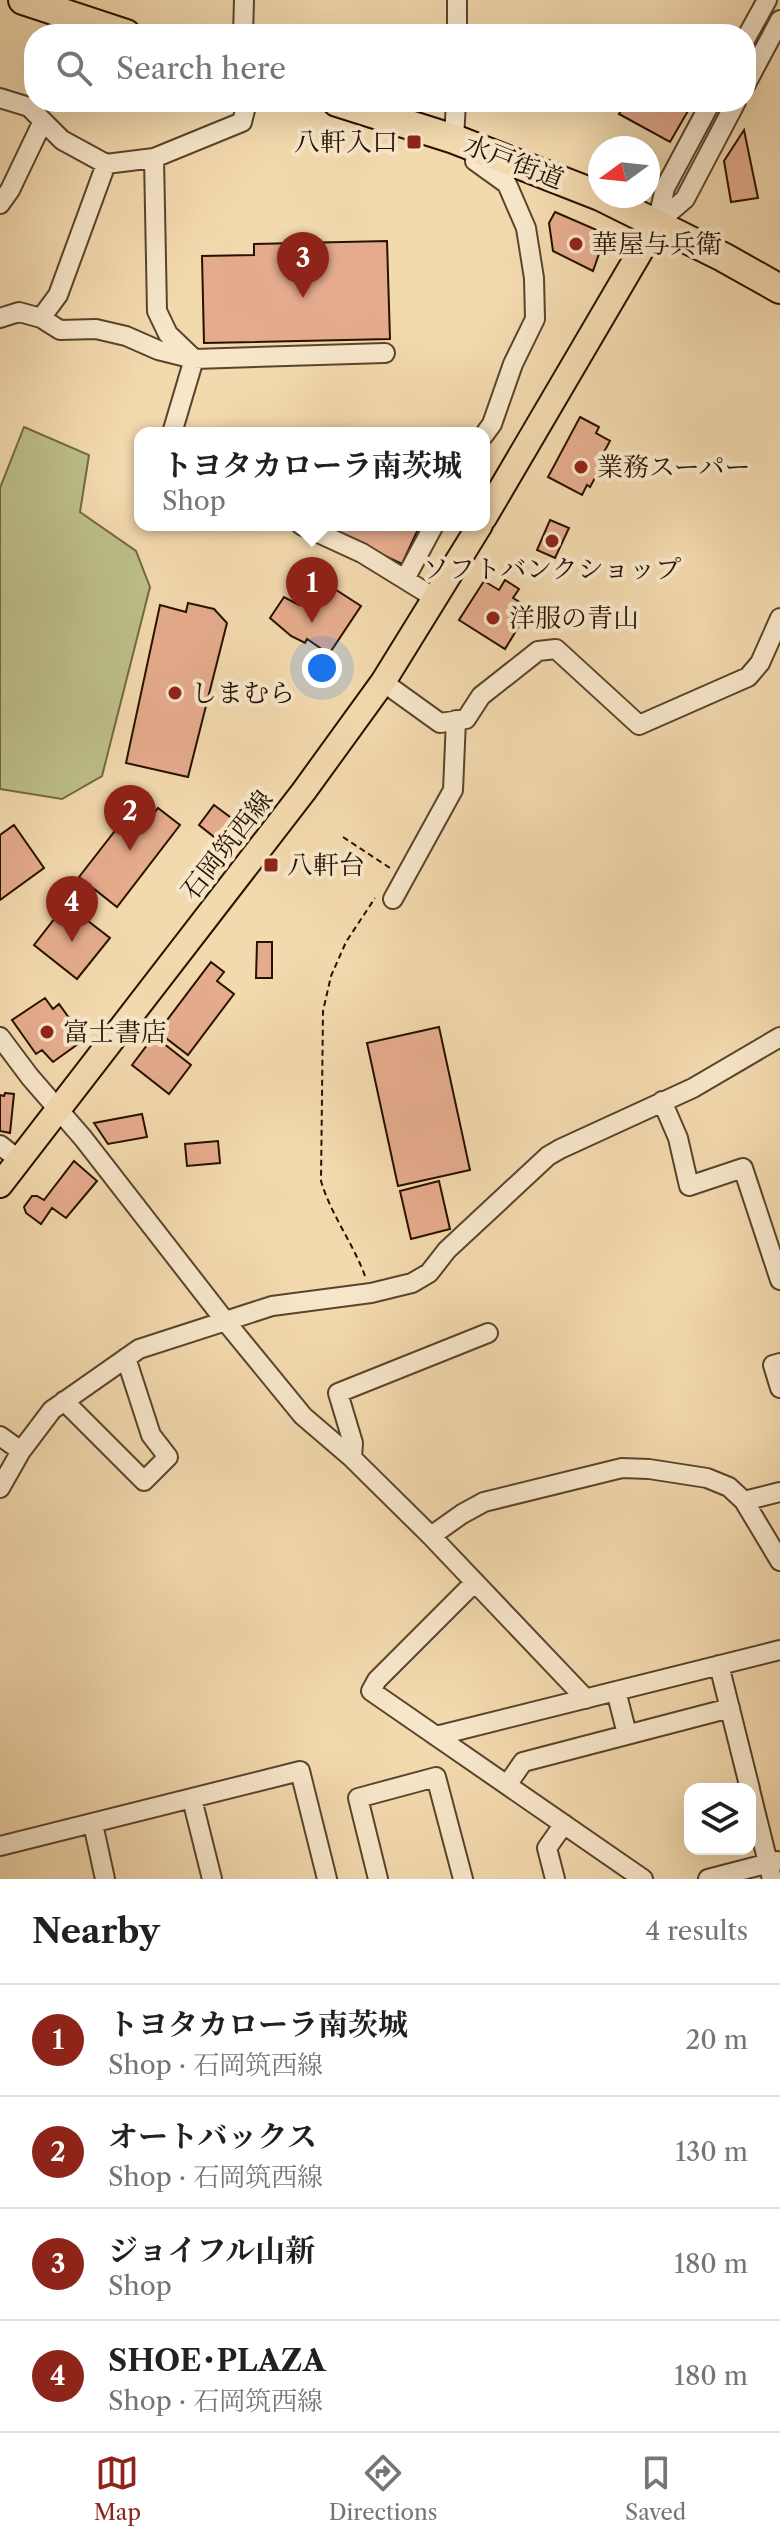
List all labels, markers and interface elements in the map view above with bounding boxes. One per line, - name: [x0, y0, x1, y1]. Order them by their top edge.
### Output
- search box: [24, 24, 756, 112]
- icon: search: [52, 46, 96, 90]
- text: Search here: [116, 50, 286, 87]
- place label: 八軒入口: [294, 126, 398, 158]
- street label: 水戸街道: [460, 128, 568, 196]
- marker: 八軒入口: [405, 133, 423, 151]
- north arrow: [588, 136, 660, 208]
- place label: 華屋与兵衛: [592, 228, 722, 260]
- pin: 3: [277, 232, 329, 298]
- marker: 華屋与兵衛: [567, 235, 585, 253]
- popup: [134, 427, 490, 531]
- text: トヨタカローラ南茨城: [162, 447, 462, 484]
- place label: 業務スーパー: [597, 451, 750, 483]
- marker: 業務スーパー: [572, 458, 590, 476]
- text: Shop: [162, 485, 226, 517]
- marker: ソフトバンクショップ: [543, 532, 561, 550]
- place label: ソフトバンクショップ: [423, 553, 681, 585]
- pin: 1: [286, 557, 338, 623]
- place label: 洋服の青山: [509, 602, 639, 634]
- marker: 洋服の青山: [484, 609, 502, 627]
- your location: [302, 648, 342, 688]
- place label: しまむら: [191, 677, 295, 709]
- marker: しまむら: [166, 684, 184, 702]
- street label: 石岡筑西線: [174, 784, 280, 906]
- pin: 2: [104, 785, 156, 851]
- place label: 八軒台: [287, 849, 365, 881]
- marker: 八軒台: [262, 856, 280, 874]
- pin: 4: [46, 876, 98, 942]
- place label: 富士書店: [63, 1016, 167, 1048]
- marker: 富士書店: [38, 1023, 56, 1041]
- map controls: [684, 1783, 756, 1855]
- button: layers: [684, 1783, 756, 1855]
- text: Nearby: [32, 1910, 160, 1952]
- text: 4 results: [645, 1915, 748, 1947]
- text: トヨタカローラ南茨城: [108, 2006, 408, 2043]
- text: 1: [52, 2024, 64, 2056]
- text: 20 m: [685, 2024, 748, 2056]
- text: Shop · 石岡筑西線: [108, 2049, 323, 2081]
- text: オートバックス: [108, 2118, 317, 2155]
- text: 2: [50, 2136, 66, 2168]
- text: 130 m: [675, 2136, 748, 2168]
- text: Shop · 石岡筑西線: [108, 2161, 323, 2193]
- text: ジョイフル山新: [108, 2232, 315, 2269]
- text: 3: [51, 2248, 65, 2280]
- text: 180 m: [674, 2248, 748, 2280]
- text: Shop: [108, 2270, 172, 2302]
- text: SHOE･PLAZA: [108, 2342, 326, 2379]
- text: 4: [50, 2360, 66, 2392]
- text: 180 m: [674, 2360, 748, 2392]
- text: Shop · 石岡筑西線: [108, 2385, 323, 2417]
- tab: Map: [94, 2451, 141, 2526]
- tab: Directions: [329, 2451, 437, 2526]
- tab: Saved: [625, 2451, 686, 2526]

